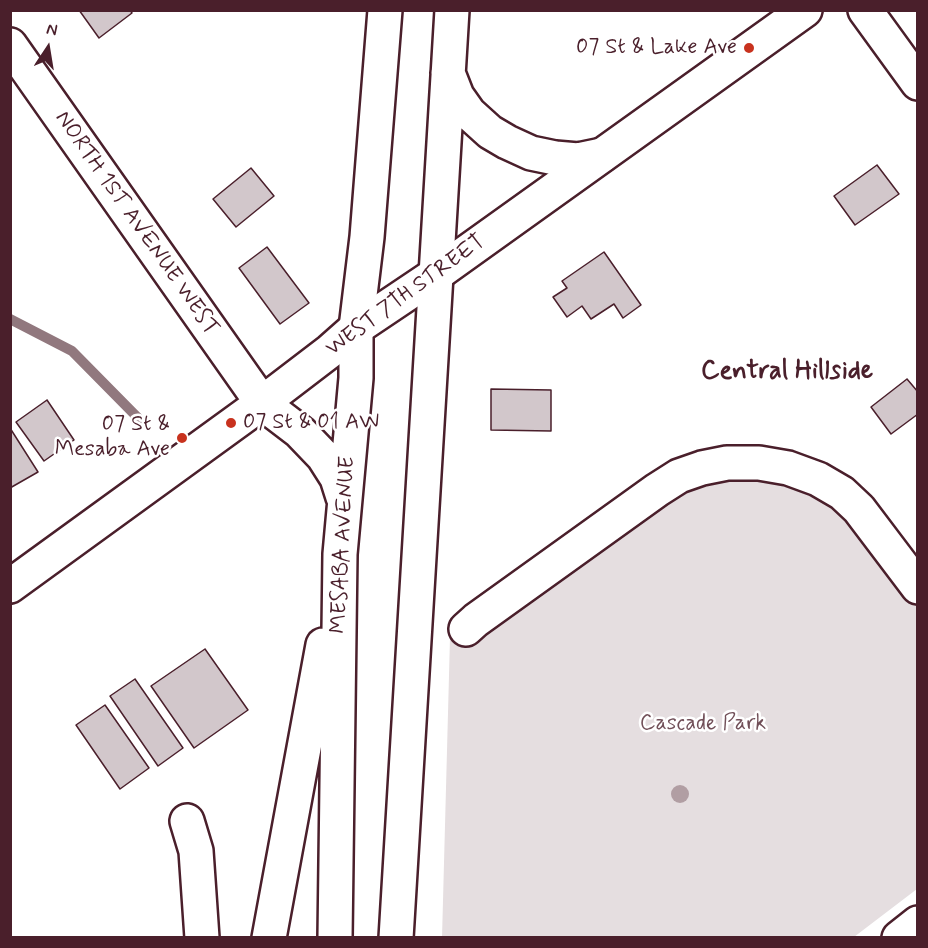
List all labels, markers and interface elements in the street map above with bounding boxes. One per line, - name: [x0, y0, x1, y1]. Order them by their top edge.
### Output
- north arrow: [18, 18, 78, 78]
- text: N: [44, 19, 59, 41]
- place label: 07 St & Lake Ave: [576, 35, 737, 61]
- marker: 07 St & Lake Ave: [742, 41, 756, 55]
- street label: NORTH 1ST AVENUE WEST: [48, 107, 224, 341]
- street label: WEST 7TH STREET: [321, 229, 491, 363]
- district label: Central Hillside: [701, 357, 873, 389]
- place label: 07 St & 01 AW: [243, 410, 379, 436]
- place label: 07 St & Mesaba Ave: [55, 412, 170, 464]
- marker: 07 St & 01 AW: [224, 416, 238, 430]
- marker: 07 St & Mesaba Ave: [175, 431, 189, 445]
- street label: MESABA AVENUE: [326, 456, 362, 634]
- park label: Cascade Park: [640, 711, 766, 737]

